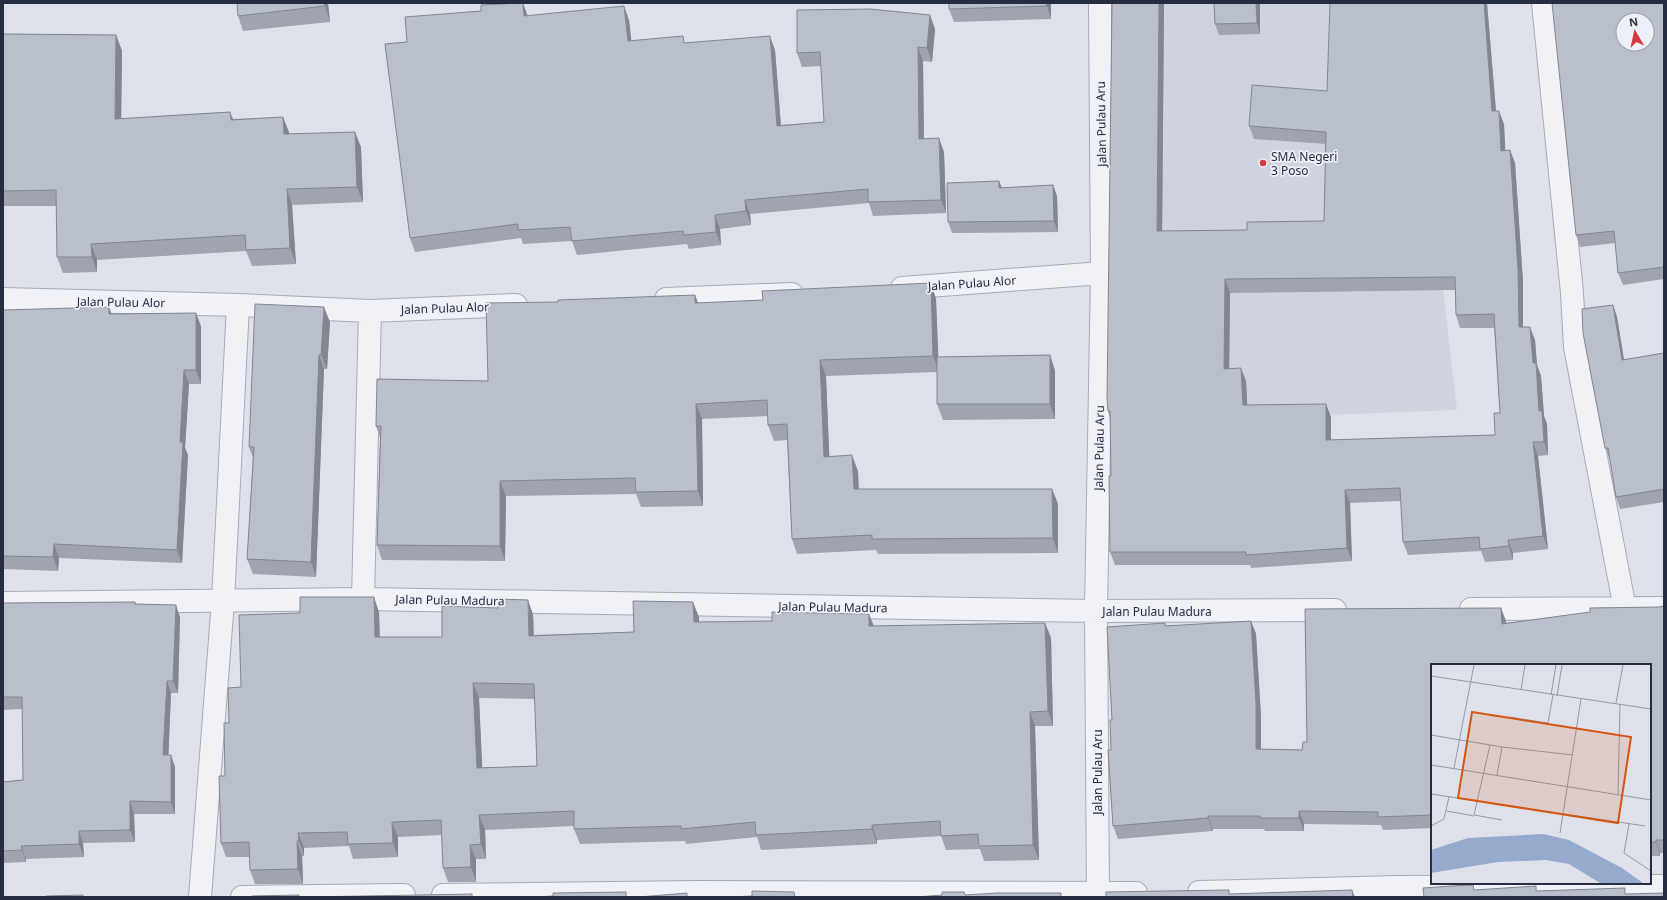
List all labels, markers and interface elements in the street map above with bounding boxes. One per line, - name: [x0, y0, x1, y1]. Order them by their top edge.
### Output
- north arrow: [1615, 12, 1655, 52]
- text: N: [1628, 14, 1639, 30]
- street label: Jalan Pulau Aru: [1092, 81, 1110, 168]
- place label: SMA Negeri 3 Poso: [1271, 148, 1337, 179]
- marker: SMA Negeri 3 Poso: [1258, 158, 1268, 168]
- street label: Jalan Pulau Alor: [926, 271, 1017, 295]
- street label: Jalan Pulau Alor: [76, 293, 165, 311]
- street label: Jalan Pulau Alor: [400, 298, 490, 318]
- street label: Jalan Pulau Aru: [1090, 405, 1108, 492]
- street label: Jalan Pulau Madura: [394, 591, 505, 609]
- street label: Jalan Pulau Madura: [777, 598, 888, 616]
- street label: Jalan Pulau Madura: [1101, 603, 1212, 620]
- inset map: [1431, 664, 1651, 884]
- street label: Jalan Pulau Aru: [1089, 729, 1106, 816]

